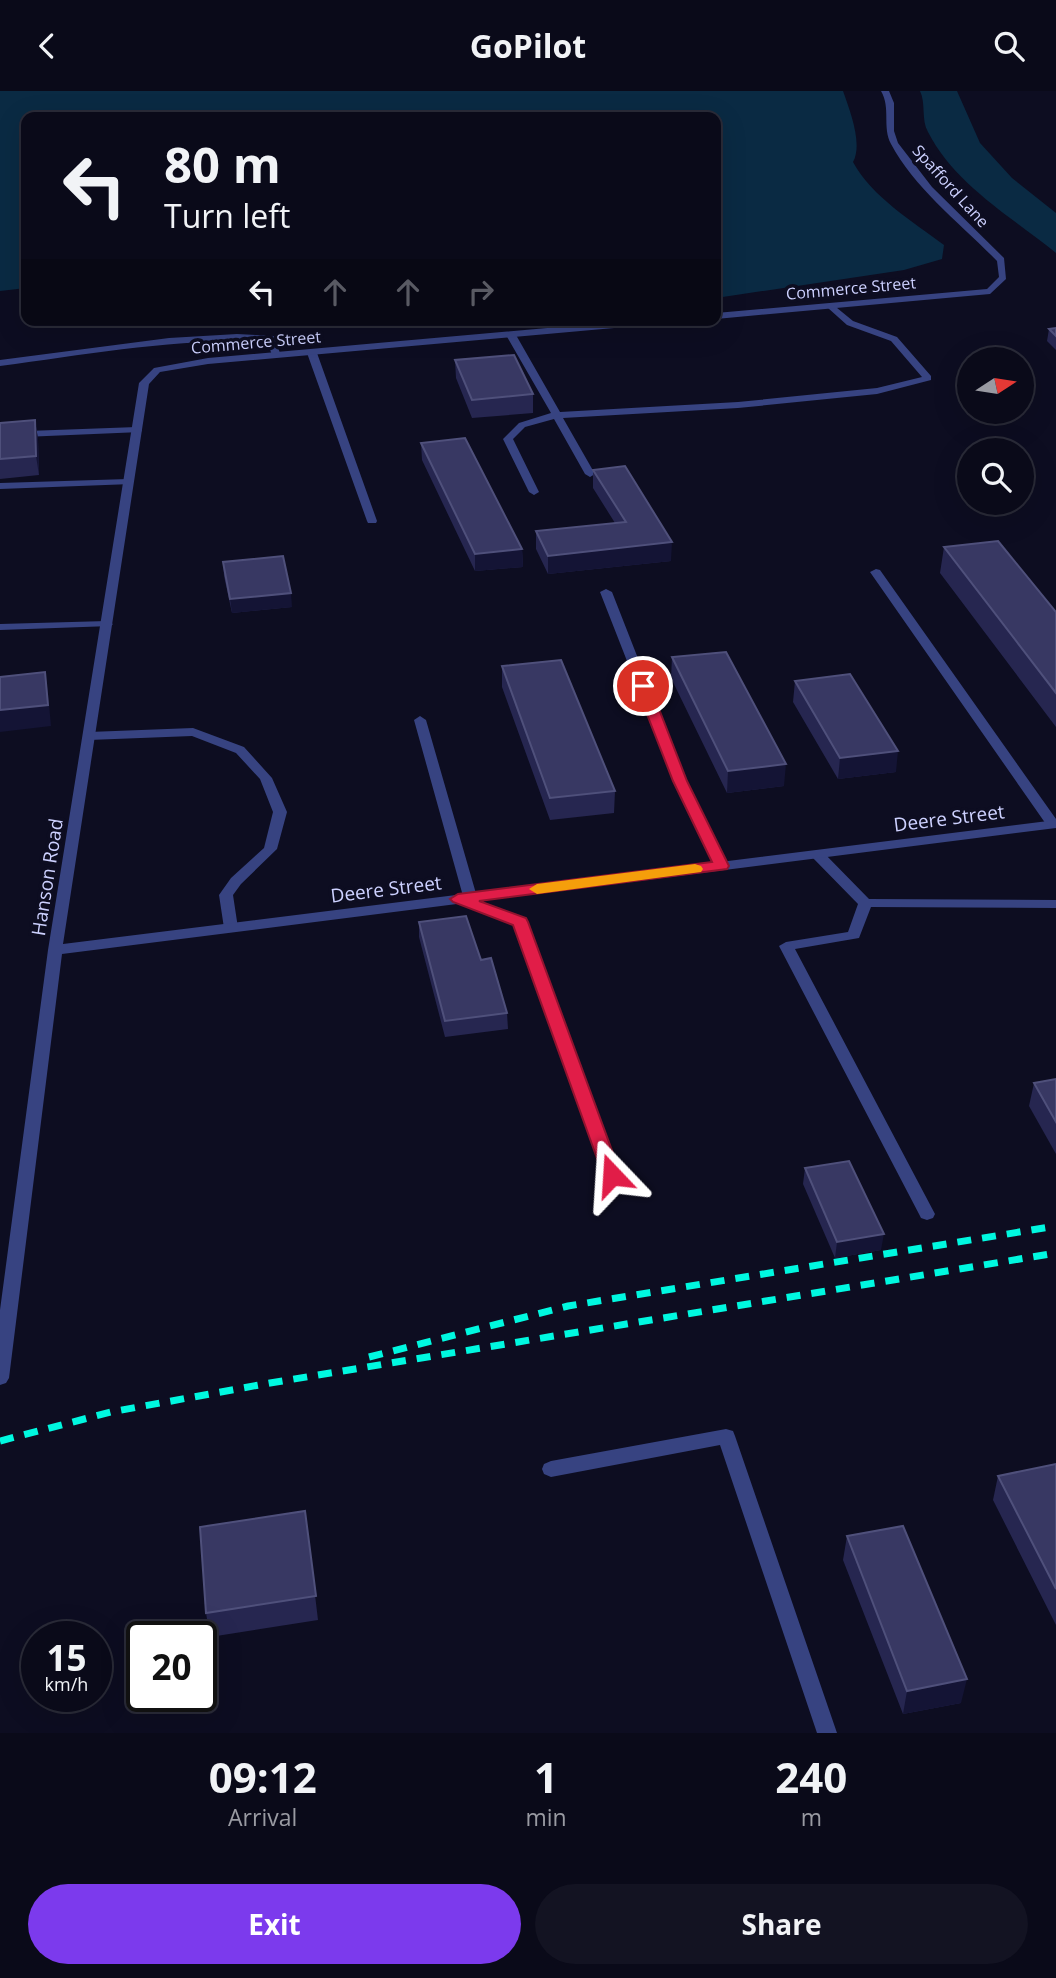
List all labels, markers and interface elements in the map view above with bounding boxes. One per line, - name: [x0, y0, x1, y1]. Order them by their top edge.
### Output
- text: GoPilot: [470, 24, 586, 67]
- icon: back: [28, 27, 66, 65]
- icon: search: [990, 27, 1028, 65]
- text: 80 m: [164, 131, 281, 197]
- icon: left: [49, 140, 140, 231]
- street label: Spafford Lane: [908, 140, 994, 232]
- text: Turn left: [164, 194, 290, 237]
- street label: Commerce Street: [785, 271, 917, 305]
- icon: left: [243, 273, 281, 311]
- icon: ahead: [316, 273, 354, 311]
- icon: ahead: [389, 273, 427, 311]
- icon: right: [462, 273, 500, 311]
- street label: Commerce Street: [190, 325, 322, 359]
- north arrow: [957, 347, 1034, 423]
- map controls: [957, 347, 1034, 515]
- button: search: [957, 438, 1034, 515]
- pin: [613, 656, 673, 716]
- icon: arrive: [624, 667, 662, 705]
- street label: Deere Street: [892, 798, 1006, 838]
- street label: Hanson Road: [25, 816, 69, 938]
- street label: Deere Street: [329, 869, 443, 909]
- position arrow: [575, 1138, 649, 1212]
- speed limit sign: 20: [126, 1621, 217, 1712]
- text: 15: [46, 1634, 87, 1681]
- text: km/h: [45, 1672, 88, 1696]
- text: 09:12: [209, 1748, 317, 1805]
- text: 1: [534, 1748, 558, 1805]
- text: 240: [775, 1748, 847, 1805]
- text: Arrival: [228, 1801, 297, 1833]
- text: min: [525, 1801, 567, 1833]
- text: m: [801, 1801, 822, 1833]
- button: Exit: [28, 1884, 521, 1964]
- button: Share: [535, 1884, 1028, 1964]

